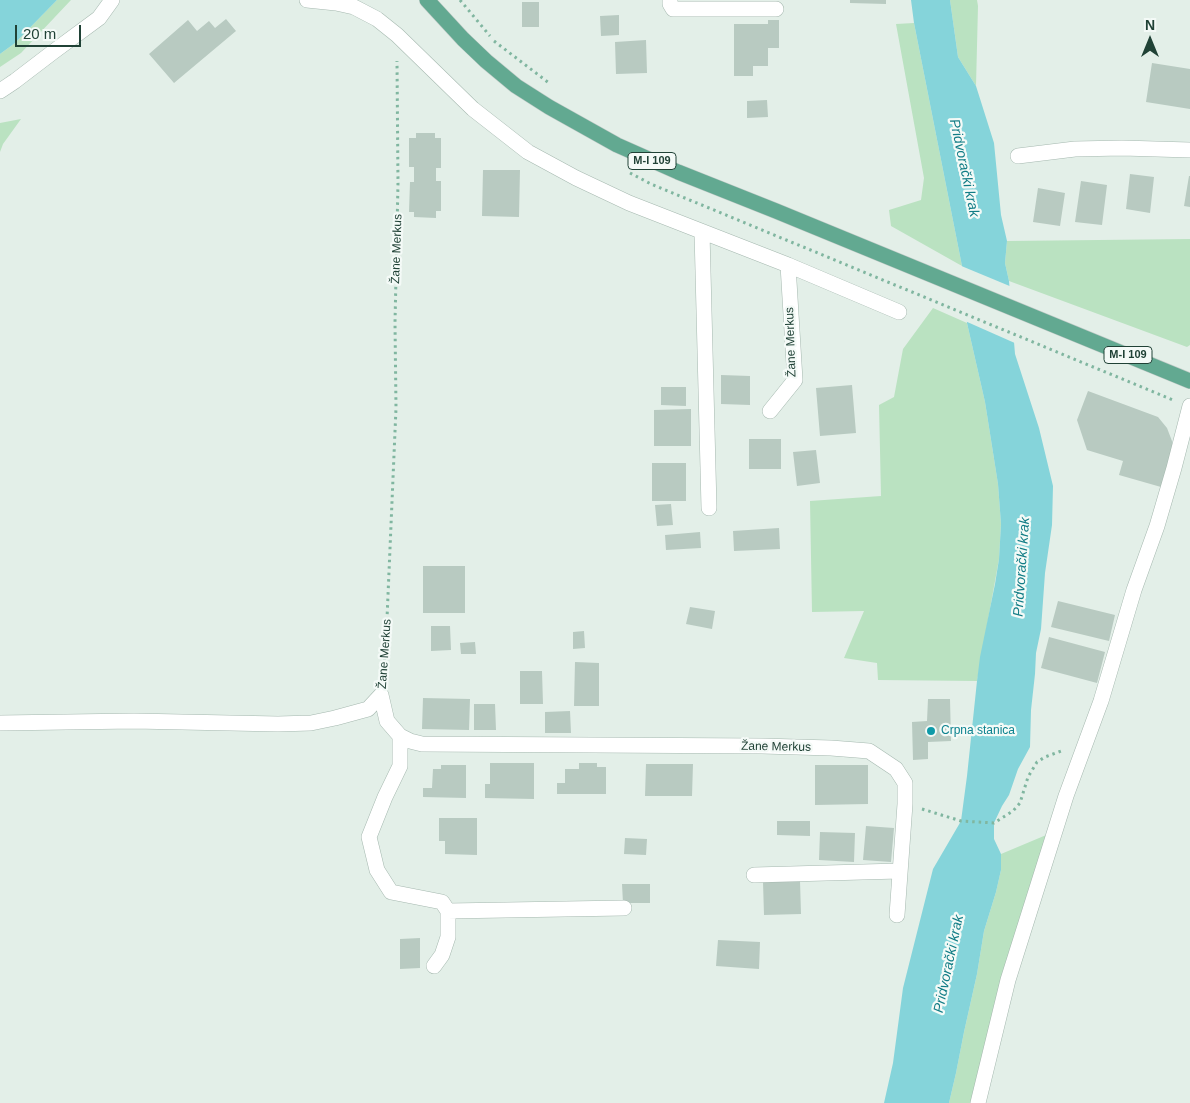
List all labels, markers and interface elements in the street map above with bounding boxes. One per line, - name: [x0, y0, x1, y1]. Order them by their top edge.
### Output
- scale bar: [18, 15, 84, 47]
- north arrow: [1125, 15, 1175, 65]
- text: N: [1145, 17, 1155, 33]
- text: 20 m: [23, 25, 56, 42]
- water label: Pridvorački krak: [945, 118, 983, 218]
- road number: M-I 109: [628, 153, 676, 170]
- street label: Žane Merkus: [389, 214, 405, 284]
- street label: Žane Merkus: [783, 307, 799, 377]
- road number: M-I 109: [1104, 346, 1152, 364]
- water label: Pridvorački krak: [1010, 517, 1034, 617]
- street label: Žane Merkus: [375, 619, 395, 689]
- place label: Crpna stanica: [941, 724, 1015, 738]
- marker: Crpna stanica: [925, 725, 937, 737]
- street label: Žane Merkus: [741, 739, 811, 755]
- water label: Pridvorački krak: [930, 914, 968, 1014]

